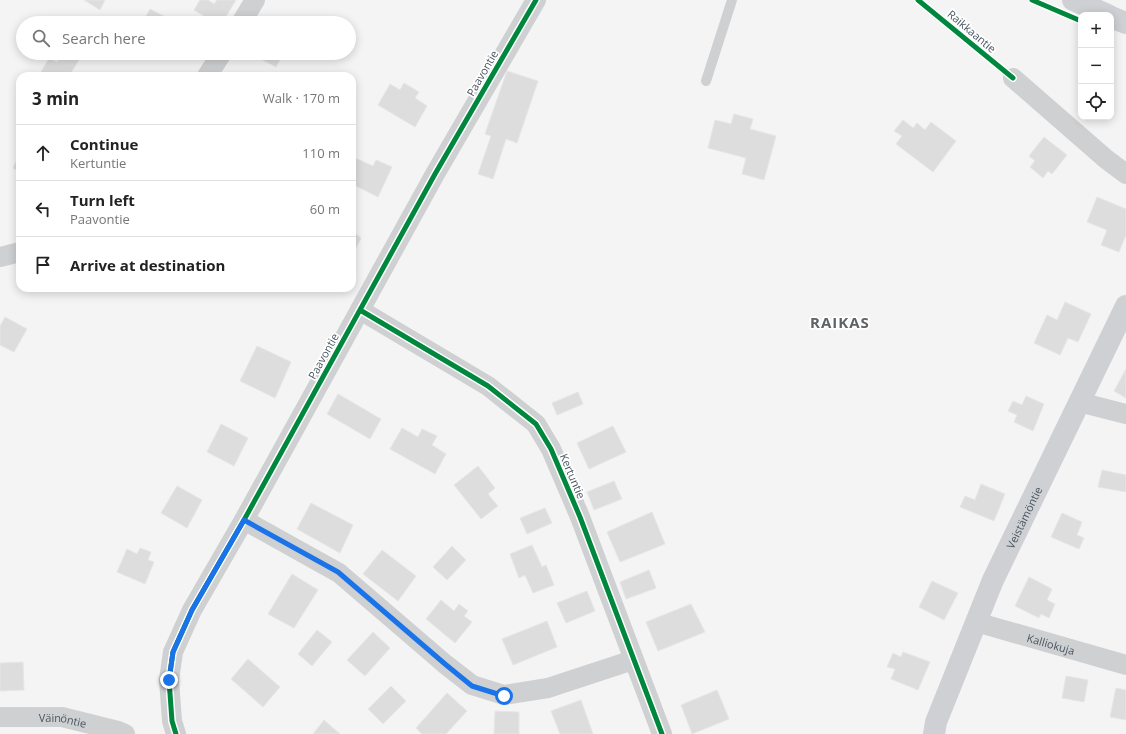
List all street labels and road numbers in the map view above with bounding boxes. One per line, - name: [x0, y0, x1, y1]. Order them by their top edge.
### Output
- street label: Raikkaantie: [945, 6, 999, 56]
- street label: Paavontie: [463, 47, 501, 99]
- street label: Paavontie: [304, 330, 342, 382]
- street label: Kertuntie: [557, 451, 589, 501]
- street label: Veistämöntie: [1002, 484, 1045, 551]
- street label: Kalliokuja: [1025, 629, 1077, 657]
- street label: Väinöntie: [39, 709, 88, 730]

